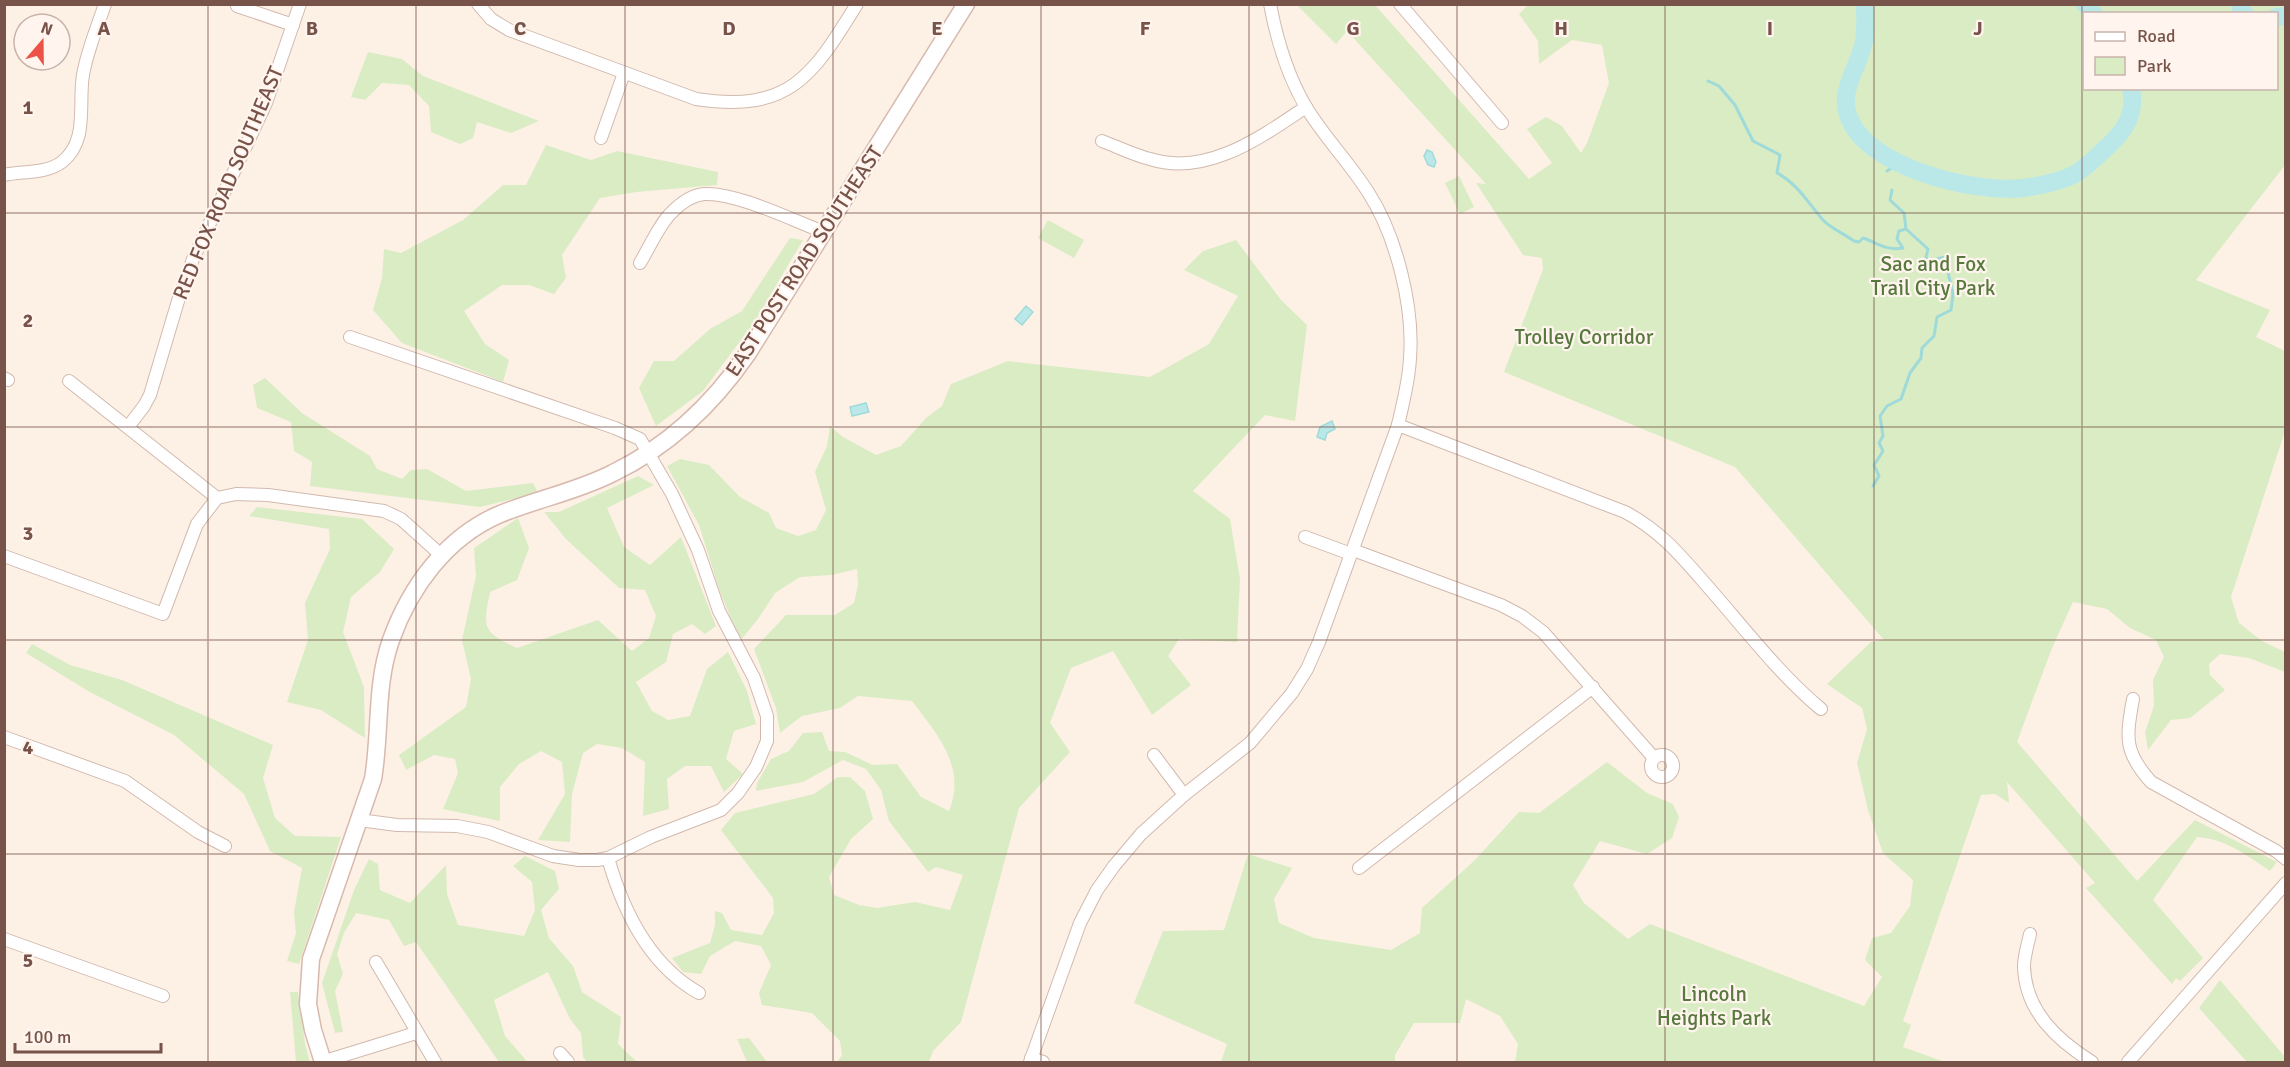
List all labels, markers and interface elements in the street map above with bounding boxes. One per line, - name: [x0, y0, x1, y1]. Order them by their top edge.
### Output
- north arrow: [12, 12, 72, 72]
- legend: [2083, 12, 2278, 90]
- text: A: [98, 16, 111, 41]
- text: B: [306, 16, 318, 41]
- text: C: [514, 16, 526, 41]
- text: D: [722, 16, 736, 41]
- text: E: [931, 16, 943, 41]
- text: F: [1140, 16, 1151, 41]
- text: G: [1346, 16, 1360, 41]
- text: H: [1554, 16, 1568, 41]
- text: I: [1767, 16, 1773, 41]
- text: J: [1973, 16, 1983, 41]
- text: N: [38, 18, 55, 40]
- text: Road: [2137, 25, 2176, 47]
- text: Park: [2137, 55, 2172, 77]
- street label: RED FOX ROAD SOUTHEAST: [167, 62, 289, 304]
- text: 1: [23, 95, 34, 120]
- street label: EAST POST ROAD SOUTHEAST: [720, 140, 889, 381]
- park label: Sac and Fox Trail City Park: [1871, 251, 1996, 301]
- text: 2: [23, 308, 33, 333]
- park label: Trolley Corridor: [1515, 324, 1654, 350]
- text: 3: [23, 521, 33, 546]
- text: 4: [23, 735, 34, 760]
- text: 5: [23, 948, 33, 973]
- park label: Lincoln Heights Park: [1657, 981, 1772, 1031]
- scale bar: [15, 1016, 160, 1054]
- text: 100 m: [24, 1026, 71, 1048]

